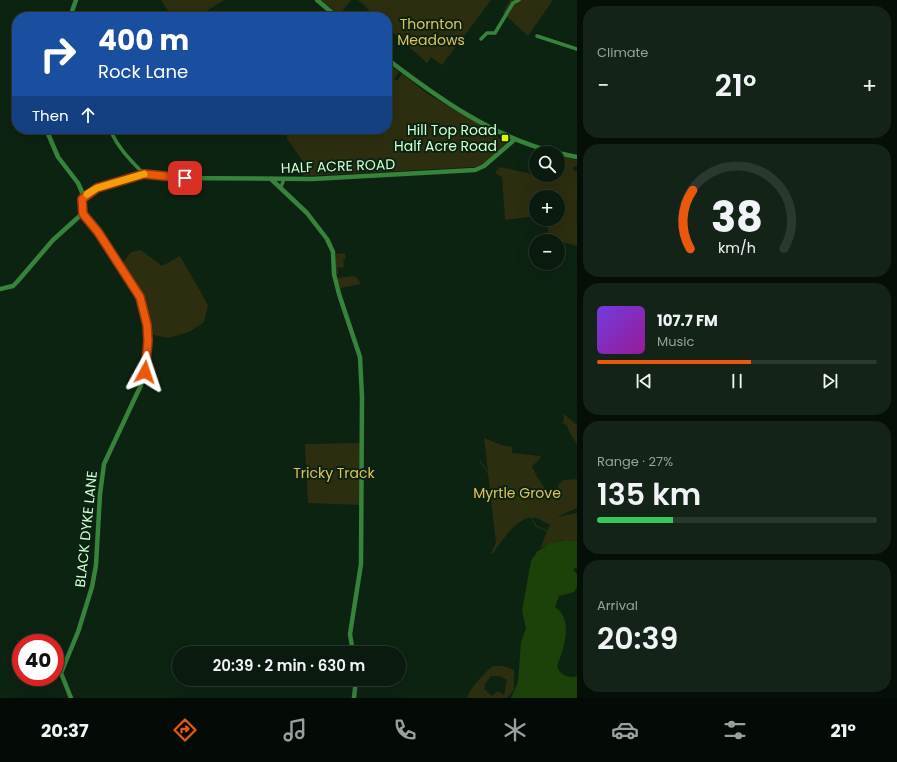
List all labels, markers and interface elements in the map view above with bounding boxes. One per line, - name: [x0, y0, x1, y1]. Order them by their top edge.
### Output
- park label: Thornton Meadows: [397, 14, 465, 50]
- text: 400 m: [98, 21, 189, 60]
- icon: right: [32, 28, 84, 80]
- text: Climate: [597, 43, 648, 62]
- text: Rock Lane: [98, 59, 188, 84]
- text: 21°: [715, 64, 756, 107]
- text: −: [597, 70, 609, 101]
- text: +: [862, 70, 877, 101]
- icon: ahead: [77, 104, 99, 126]
- text: Then: [32, 105, 69, 126]
- place label: Hill Top Road Half Acre Road: [394, 120, 497, 156]
- marker: Hill Top Road Half Acre Road: [500, 133, 510, 143]
- map controls: [529, 146, 565, 270]
- button: search: [529, 146, 565, 182]
- street label: HALF ACRE ROAD: [280, 154, 396, 178]
- pin: [168, 161, 202, 195]
- icon: arrive: [174, 167, 196, 189]
- text: 38: [711, 187, 763, 246]
- button: +: [529, 190, 565, 226]
- button: −: [529, 234, 565, 270]
- text: km/h: [718, 237, 756, 257]
- text: 107.7 FM: [657, 310, 718, 331]
- text: Music: [657, 332, 694, 351]
- position arrow: [124, 351, 166, 393]
- icon: previous: [633, 370, 655, 392]
- icon: pause: [726, 370, 748, 392]
- icon: next: [819, 370, 841, 392]
- text: Range · 27%: [597, 452, 673, 471]
- park label: Tricky Track: [293, 463, 376, 483]
- street label: BLACK DYKE LANE: [70, 470, 102, 588]
- text: 135 km: [597, 473, 701, 516]
- park label: Myrtle Grove: [473, 483, 561, 503]
- text: Arrival: [597, 596, 638, 615]
- text: 20:39: [597, 617, 678, 660]
- speed limit sign: 40: [12, 634, 64, 686]
- text: 20:39 · 2 min · 630 m: [213, 655, 365, 676]
- icon: directions: [171, 716, 199, 744]
- icon: music: [281, 716, 309, 744]
- icon: phone: [391, 716, 419, 744]
- icon: climate: [501, 716, 529, 744]
- icon: car: [611, 716, 639, 744]
- icon: filters: [721, 716, 749, 744]
- text: 20:37: [41, 718, 89, 743]
- text: 21°: [831, 718, 856, 743]

